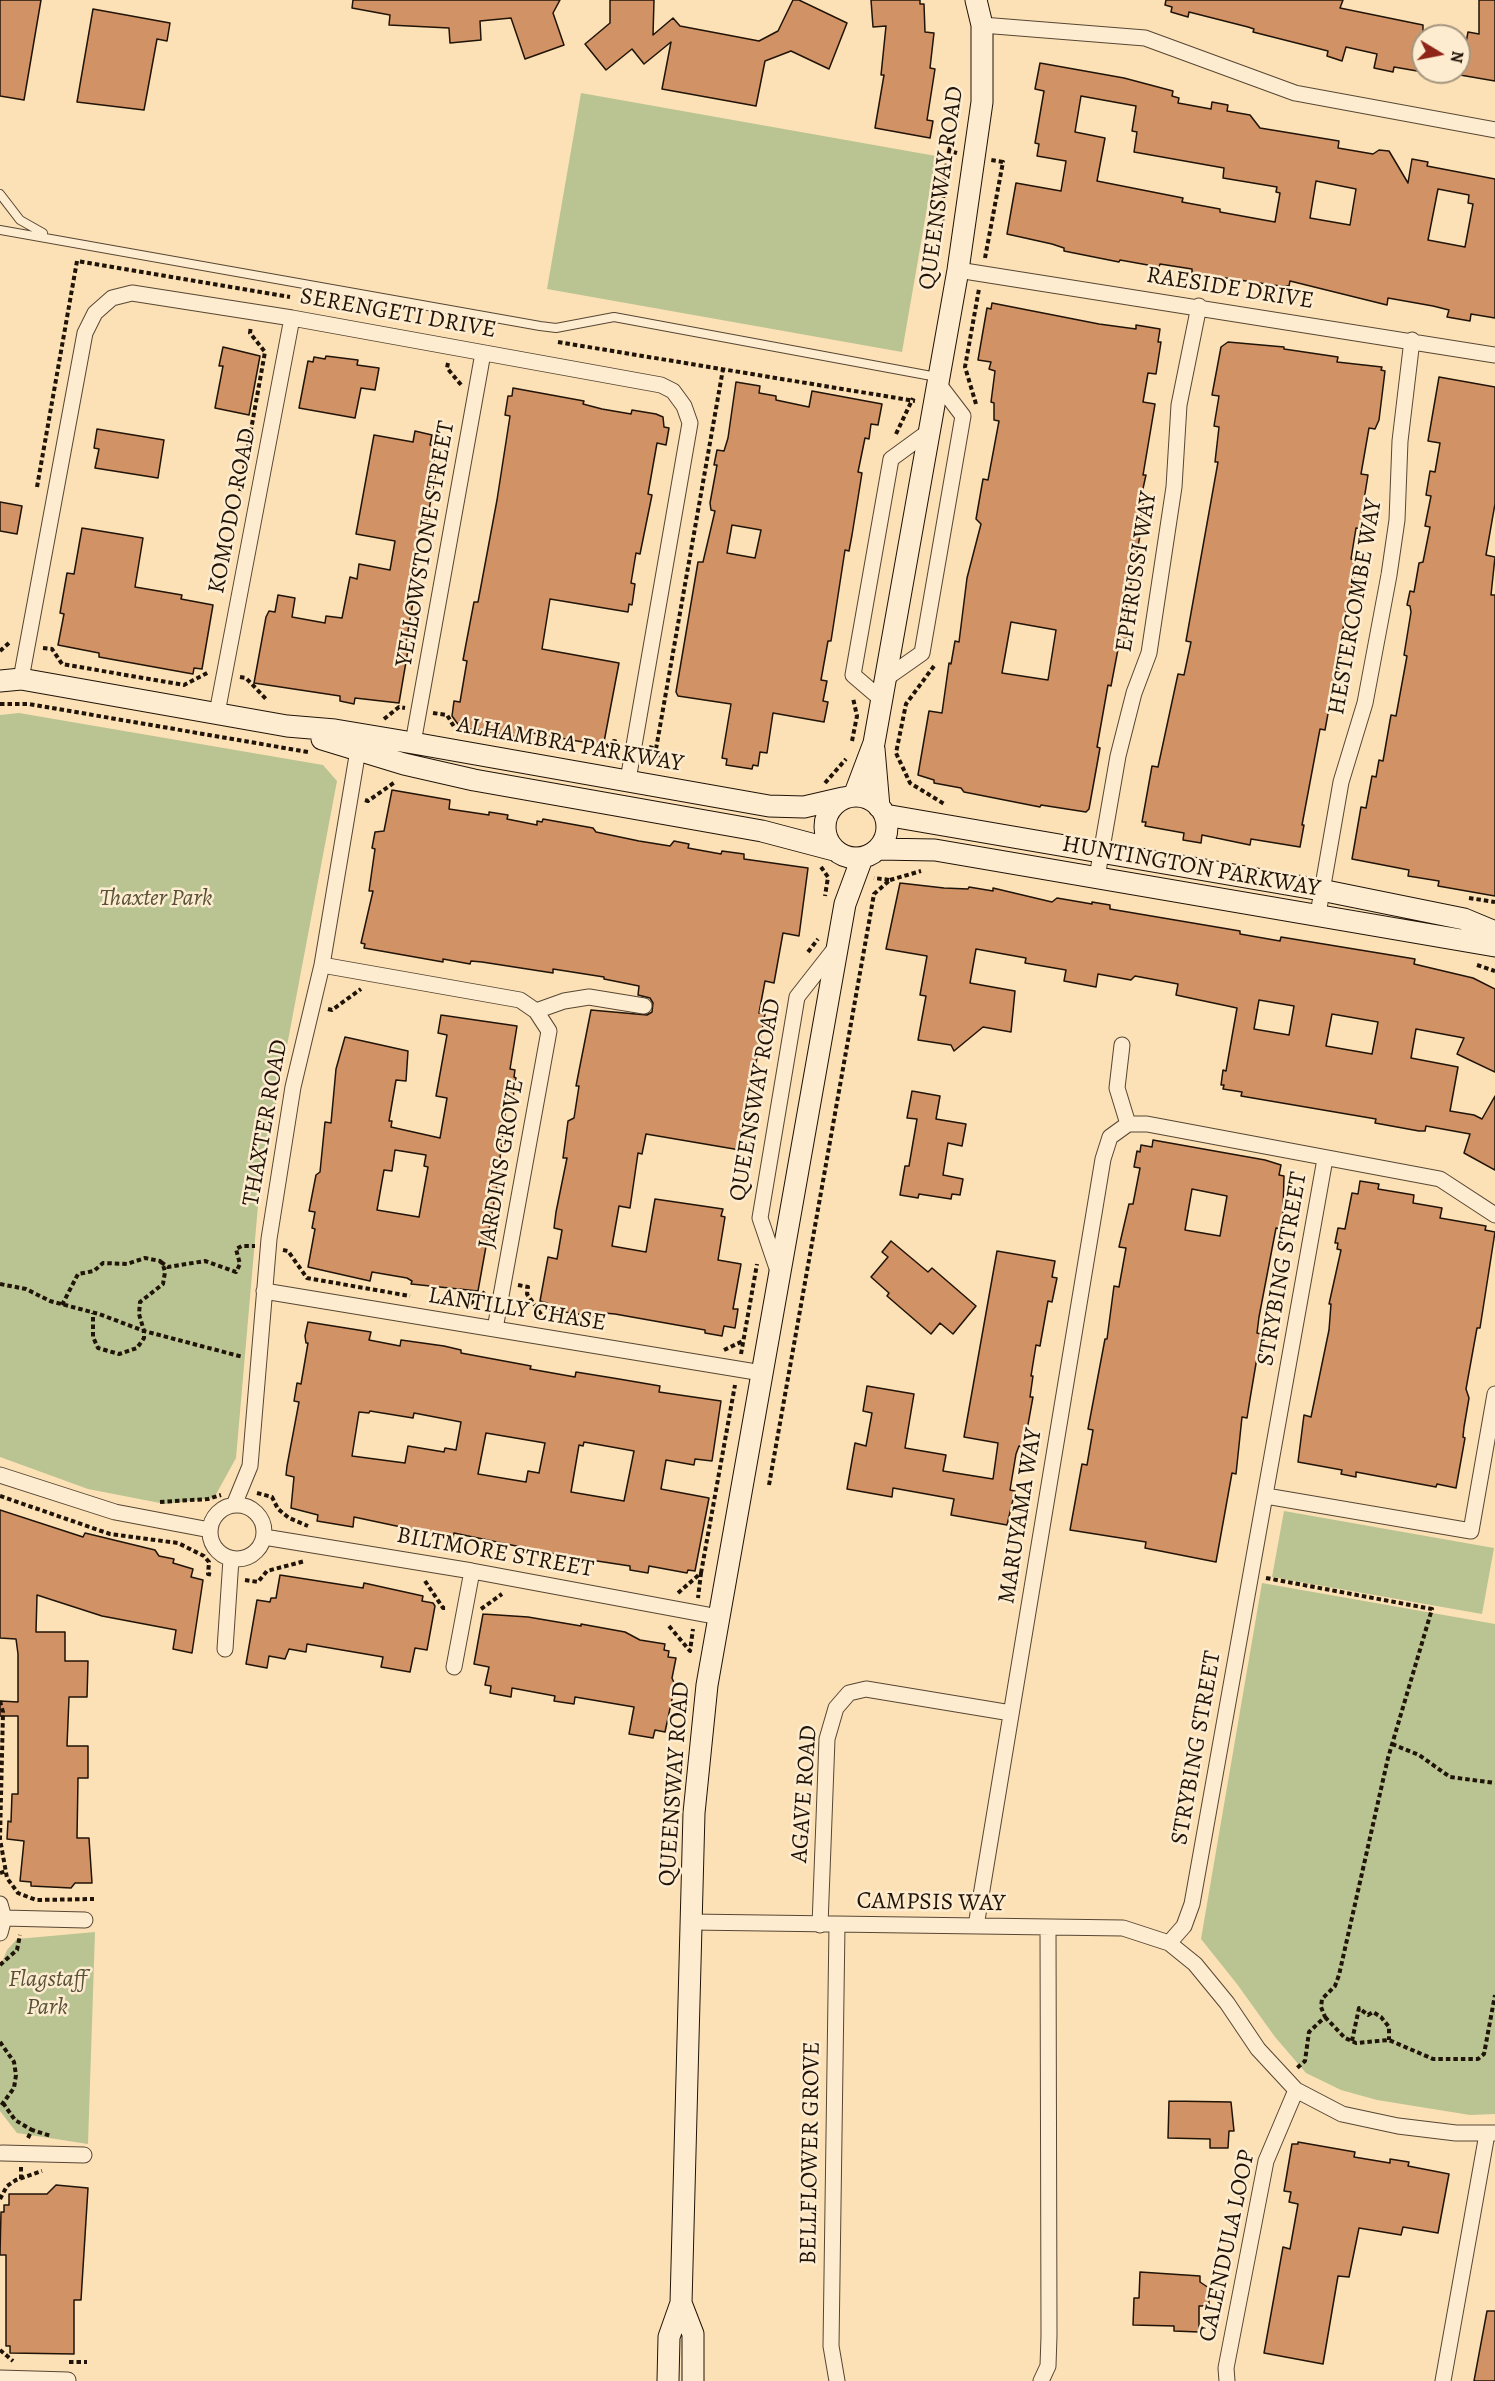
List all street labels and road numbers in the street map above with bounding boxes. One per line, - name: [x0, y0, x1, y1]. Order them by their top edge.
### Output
- street label: QUEENSWAY ROAD: [913, 84, 971, 292]
- street label: RAESIDE DRIVE: [1144, 262, 1316, 316]
- street label: SERENGETI DRIVE: [298, 283, 498, 345]
- street label: YELLOWSTONE STREET: [390, 419, 462, 669]
- street label: KOMODO ROAD: [203, 426, 263, 596]
- street label: EPHRUSSI WAY: [1110, 490, 1164, 654]
- street label: HESTERCOMBE WAY: [1323, 497, 1389, 717]
- street label: ALHAMBRA PARKWAY: [455, 711, 685, 779]
- street label: HUNTINGTON PARKWAY: [1060, 830, 1322, 904]
- street label: QUEENSWAY ROAD: [724, 996, 788, 1204]
- street label: THAXTER ROAD: [237, 1037, 295, 1209]
- street label: JARDINS GROVE: [473, 1077, 531, 1251]
- street label: STRYBING STREET: [1252, 1170, 1314, 1368]
- street label: LANTILLY CHASE: [426, 1282, 608, 1338]
- street label: MARUYAMA WAY: [993, 1426, 1049, 1606]
- street label: BILTMORE STREET: [394, 1521, 596, 1585]
- street label: STRYBING STREET: [1166, 1649, 1228, 1847]
- street label: QUEENSWAY ROAD: [653, 1681, 697, 1887]
- street label: AGAVE ROAD: [786, 1724, 824, 1864]
- street label: CAMPSIS WAY: [856, 1887, 1006, 1919]
- street label: BELLFLOWER GROVE: [795, 2041, 827, 2265]
- street label: CALENDULA LOOP: [1194, 2147, 1262, 2345]

